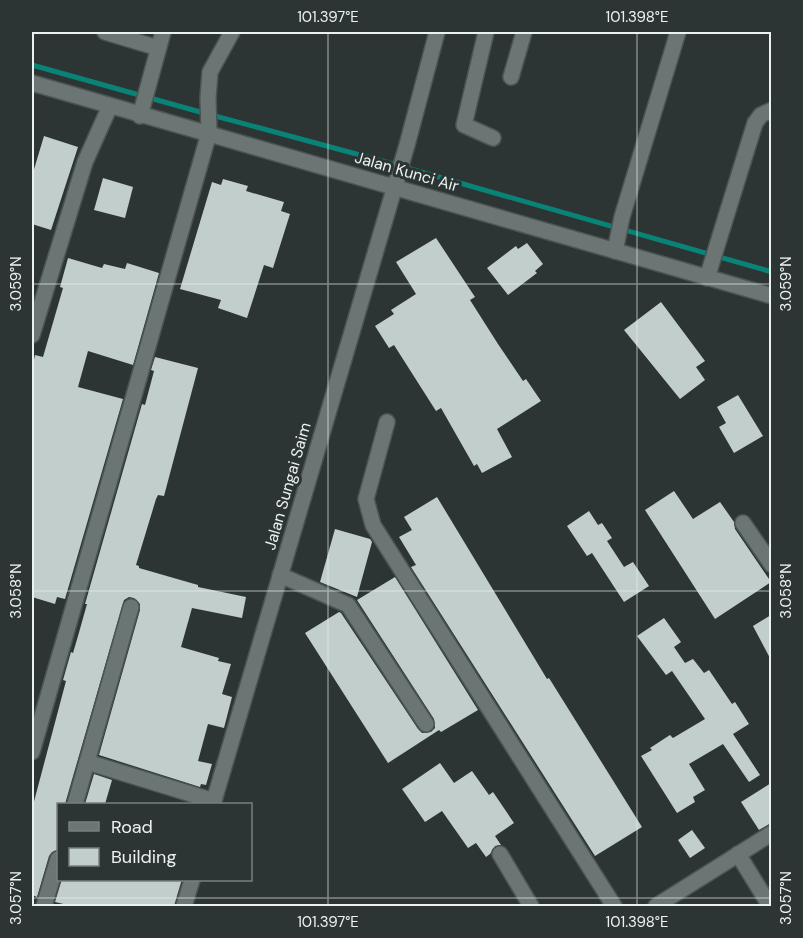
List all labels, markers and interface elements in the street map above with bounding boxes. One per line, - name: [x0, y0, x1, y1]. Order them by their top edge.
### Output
- text: 101.397°E: [297, 7, 359, 27]
- text: 101.398°E: [606, 7, 668, 27]
- street label: Jalan Kunci Air: [352, 147, 461, 196]
- text: 3.059°N: [6, 256, 26, 312]
- text: 3.059°N: [776, 256, 796, 312]
- street label: Jalan Sungai Saim: [259, 420, 316, 552]
- text: 3.058°N: [6, 563, 26, 619]
- text: 3.058°N: [776, 563, 796, 619]
- legend: [57, 803, 252, 881]
- text: Road: [111, 815, 153, 839]
- text: Building: [111, 845, 176, 869]
- text: 3.057°N: [6, 871, 26, 925]
- text: 3.057°N: [776, 871, 796, 925]
- text: 101.397°E: [297, 912, 359, 932]
- text: 101.398°E: [606, 912, 668, 932]

